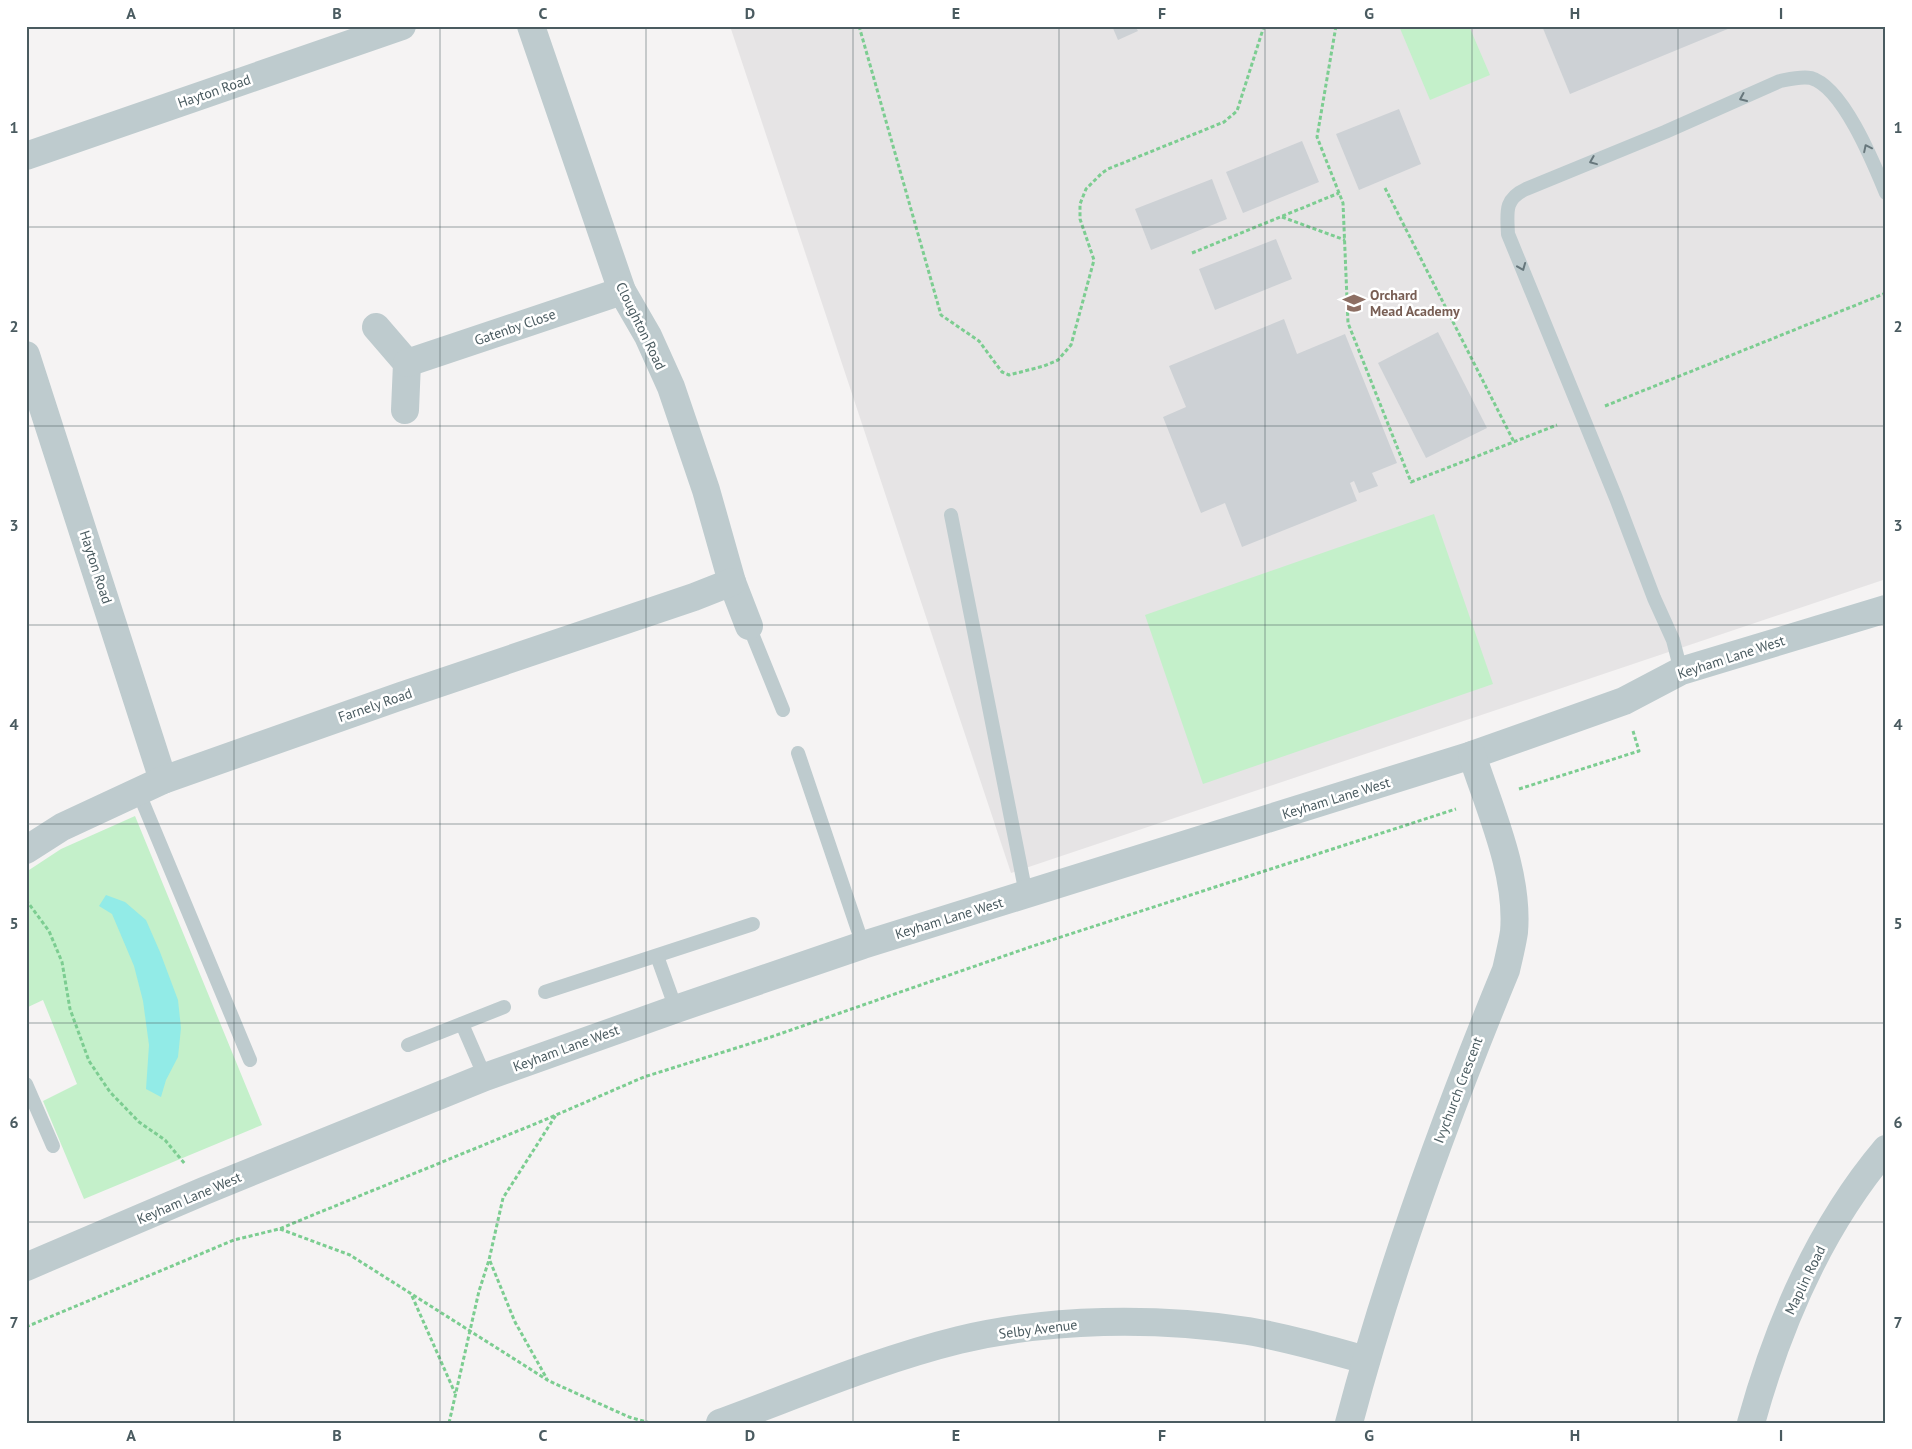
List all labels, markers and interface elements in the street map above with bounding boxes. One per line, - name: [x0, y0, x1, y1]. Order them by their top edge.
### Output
- text: A: [126, 3, 136, 23]
- text: B: [332, 3, 342, 23]
- text: C: [539, 3, 548, 23]
- text: D: [745, 3, 755, 23]
- text: E: [952, 3, 960, 23]
- text: F: [1158, 3, 1166, 23]
- text: G: [1364, 3, 1374, 23]
- text: H: [1570, 3, 1580, 23]
- text: I: [1779, 3, 1783, 23]
- street label: Hayton Road: [175, 70, 253, 112]
- one-way arrow: [1739, 91, 1748, 102]
- text: 1: [9, 117, 19, 137]
- text: 1: [1893, 117, 1903, 137]
- one-way arrow: [1862, 144, 1873, 153]
- one-way arrow: [1589, 155, 1598, 165]
- one-way arrow: [1516, 262, 1526, 271]
- street label: Cloughton Road: [612, 279, 670, 373]
- place label: Orchard Mead Academy: [1370, 286, 1460, 320]
- school or university icon: Orchard Mead Academy: [1341, 290, 1367, 316]
- street label: Gatenby Close: [472, 305, 558, 349]
- text: 2: [9, 316, 19, 336]
- text: 2: [1893, 316, 1903, 336]
- text: 3: [9, 515, 19, 535]
- text: 3: [1893, 515, 1903, 535]
- street label: Hayton Road: [76, 528, 116, 606]
- street label: Keyham Lane West: [1675, 631, 1787, 683]
- street label: Farnely Road: [336, 684, 414, 726]
- text: 4: [9, 714, 19, 734]
- text: 4: [1893, 714, 1903, 734]
- street label: Keyham Lane West: [1280, 773, 1392, 823]
- street label: Keyham Lane West: [893, 893, 1005, 943]
- text: 5: [9, 913, 19, 933]
- text: 5: [1893, 913, 1903, 933]
- street label: Keyham Lane West: [510, 1020, 622, 1076]
- street label: Ivychurch Crescent: [1429, 1034, 1487, 1146]
- text: 6: [9, 1112, 19, 1132]
- text: 6: [1893, 1112, 1903, 1132]
- street label: Keyham Lane West: [134, 1168, 244, 1228]
- street label: Maplin Road: [1781, 1243, 1829, 1317]
- text: 7: [9, 1312, 19, 1332]
- text: 7: [1893, 1312, 1903, 1332]
- street label: Selby Avenue: [998, 1315, 1078, 1343]
- text: A: [126, 1425, 136, 1445]
- text: B: [332, 1425, 342, 1445]
- text: C: [539, 1425, 548, 1445]
- text: D: [745, 1425, 755, 1445]
- text: E: [952, 1425, 960, 1445]
- text: F: [1158, 1425, 1166, 1445]
- text: G: [1364, 1425, 1374, 1445]
- text: H: [1570, 1425, 1580, 1445]
- text: I: [1779, 1425, 1783, 1445]

